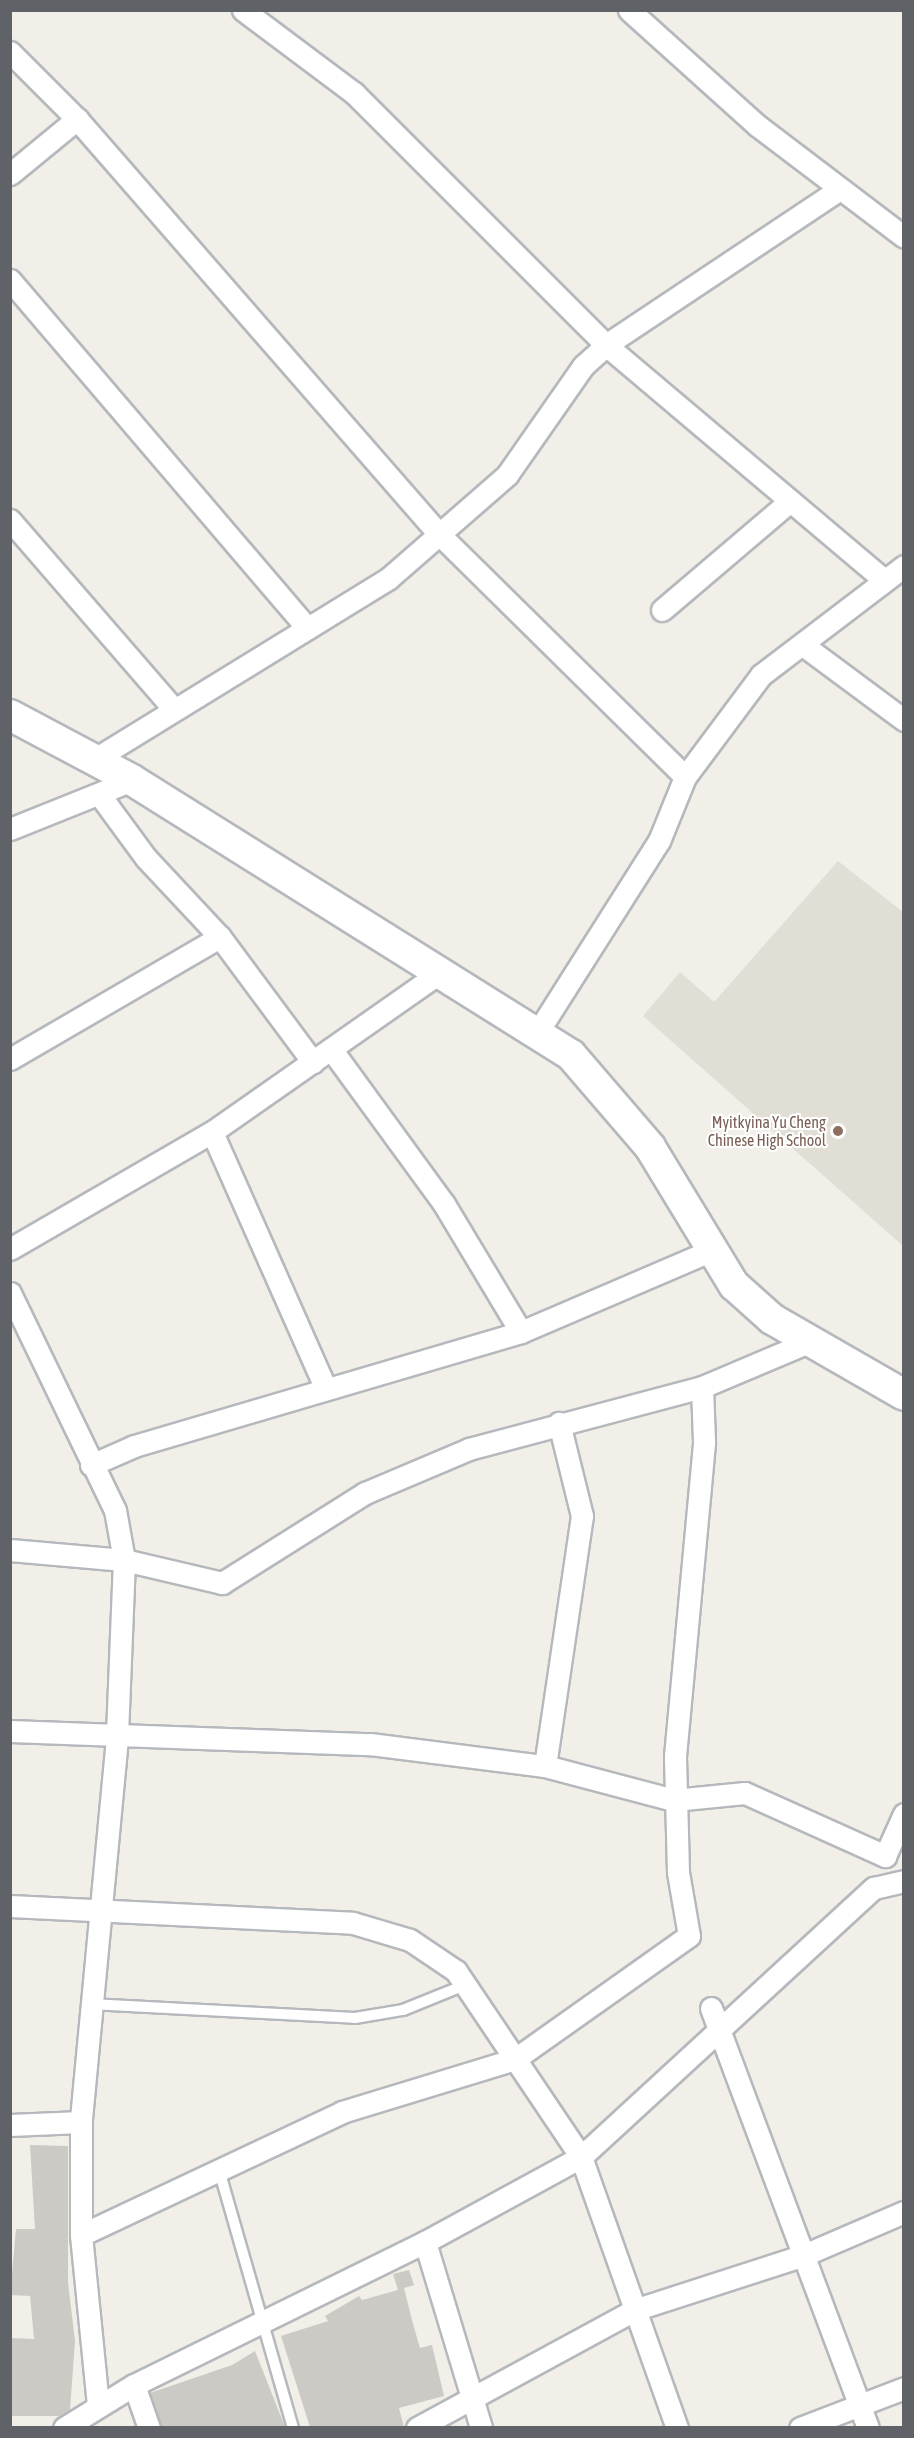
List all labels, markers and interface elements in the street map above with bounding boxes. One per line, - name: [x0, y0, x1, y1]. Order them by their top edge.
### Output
- place label: Myitkyina Yu Cheng Chinese High School: [708, 1112, 826, 1150]
- marker: Myitkyina Yu Cheng Chinese High School: [831, 1124, 845, 1138]

